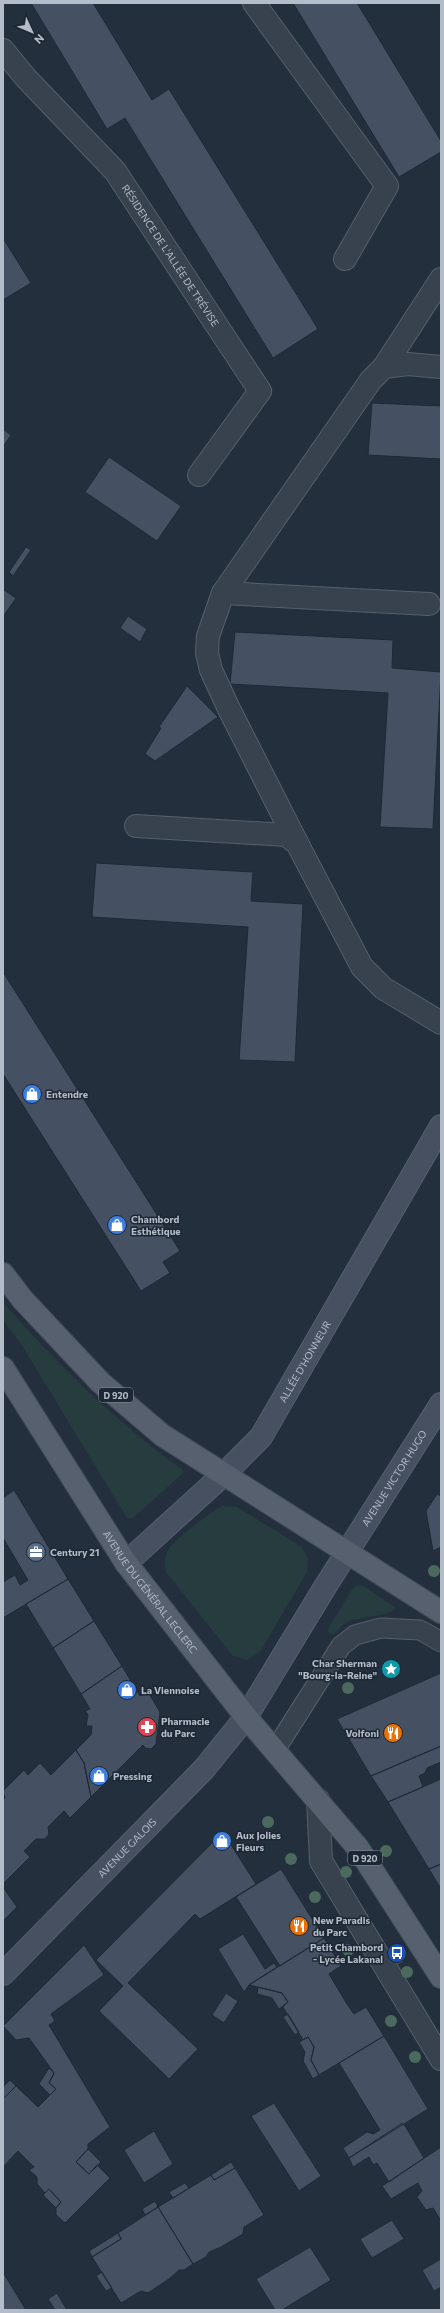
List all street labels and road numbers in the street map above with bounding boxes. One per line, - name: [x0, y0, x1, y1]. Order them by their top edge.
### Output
- street label: RÉSIDENCE DE L'ALLÉE DE TRÉVISE: [120, 182, 222, 329]
- street label: ALLÉE D'HONNEUR: [276, 1318, 333, 1404]
- road number: D 920: [99, 1388, 133, 1402]
- street label: AVENUE VICTOR HUGO: [359, 1428, 429, 1528]
- street label: AVENUE DU GÉNÉRAL LECLERC: [101, 1528, 200, 1655]
- street label: AVENUE GALOIS: [95, 1815, 159, 1880]
- road number: D 920: [348, 1851, 382, 1865]

